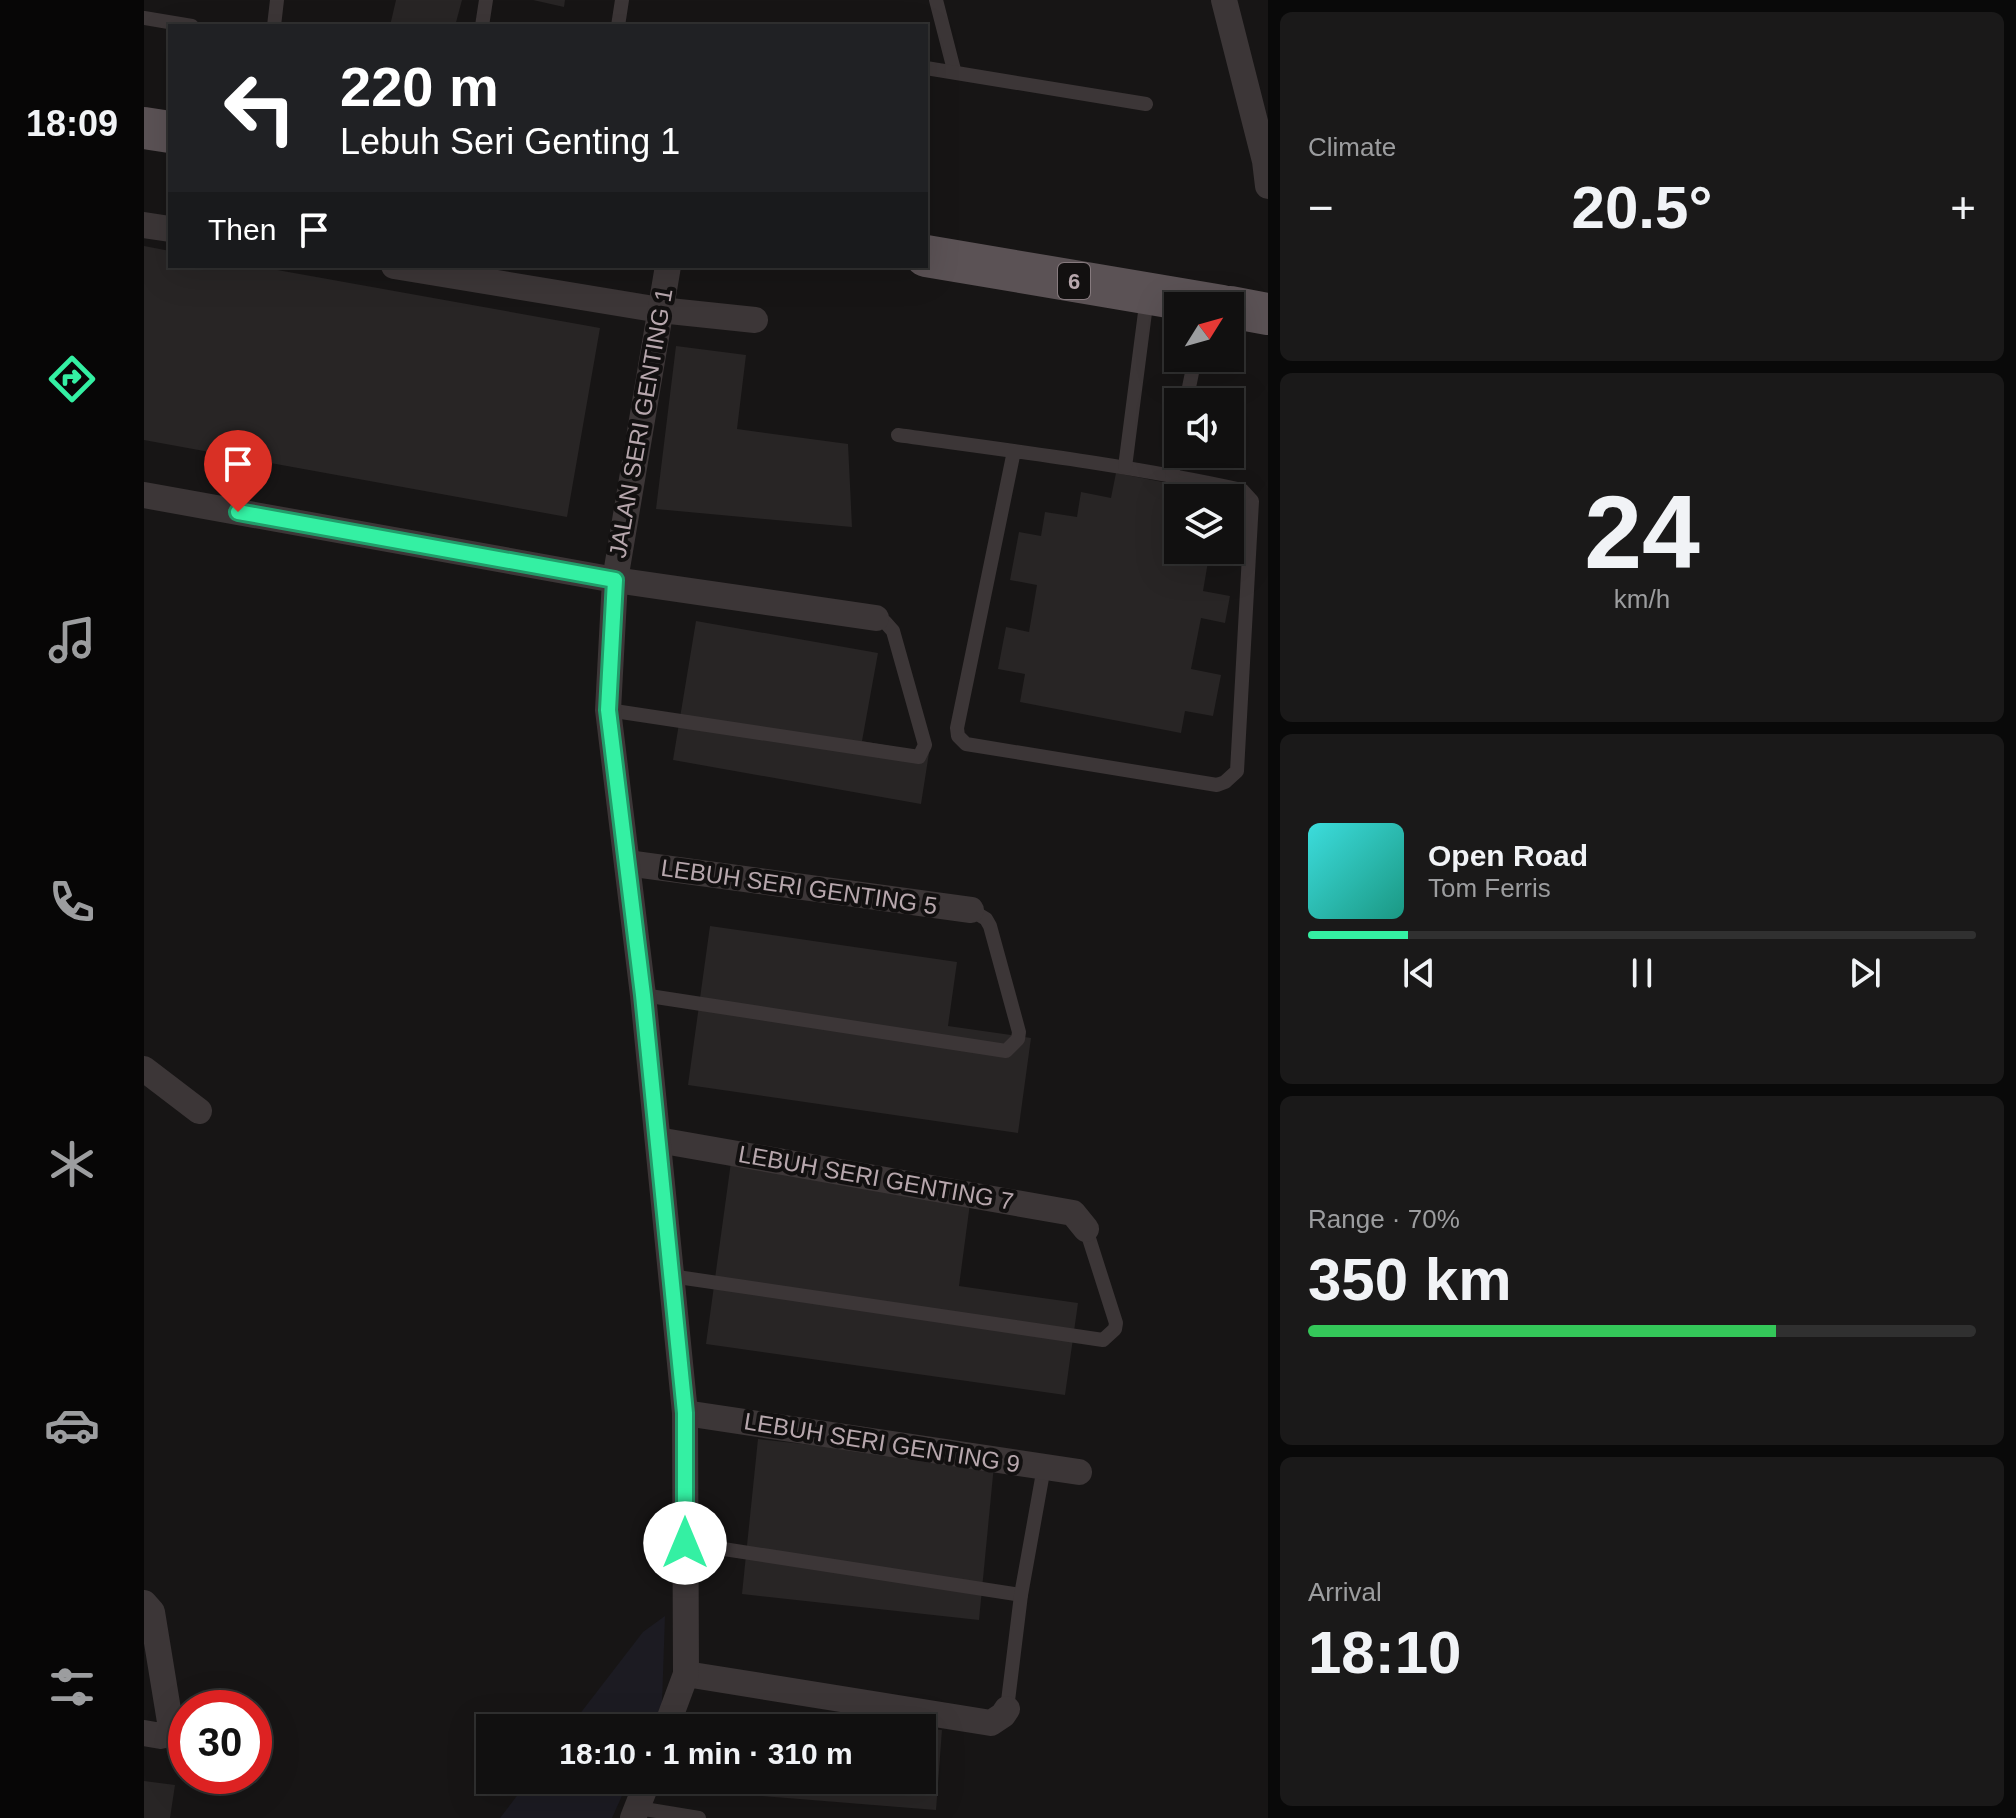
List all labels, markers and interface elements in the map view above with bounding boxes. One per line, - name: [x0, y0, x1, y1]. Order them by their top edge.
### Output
- text: 220 m: [340, 55, 499, 118]
- icon: left: [208, 56, 312, 160]
- text: 18:09: [26, 103, 118, 144]
- text: Lebuh Seri Genting 1: [340, 121, 680, 162]
- text: Climate: [1308, 132, 1396, 162]
- text: 20.5°: [1572, 174, 1712, 241]
- text: −: [1308, 183, 1334, 232]
- text: +: [1950, 183, 1976, 232]
- icon: arrive: [292, 208, 336, 252]
- text: Then: [208, 213, 276, 246]
- road number: 6: [1058, 263, 1090, 299]
- street label: JALAN SERI GENTING 1: [603, 286, 678, 560]
- north arrow: [1164, 292, 1244, 372]
- map controls: [1164, 292, 1244, 564]
- icon: directions: [44, 351, 100, 407]
- button: sound: [1164, 388, 1244, 468]
- pin: [204, 430, 272, 512]
- icon: arrive: [216, 442, 260, 486]
- text: 24: [1584, 474, 1700, 590]
- button: layers: [1164, 484, 1244, 564]
- text: km/h: [1614, 584, 1670, 614]
- icon: music: [44, 612, 100, 668]
- text: Open Road: [1428, 839, 1588, 872]
- street label: LEBUH SERI GENTING 5: [659, 854, 939, 919]
- text: Tom Ferris: [1428, 873, 1551, 903]
- icon: phone: [44, 874, 100, 930]
- icon: previous: [1397, 951, 1441, 995]
- icon: pause: [1620, 951, 1664, 995]
- icon: next: [1843, 951, 1887, 995]
- icon: climate: [44, 1136, 100, 1192]
- street label: LEBUH SERI GENTING 7: [736, 1140, 1016, 1215]
- text: Range · 70%: [1308, 1204, 1460, 1234]
- text: 350 km: [1308, 1246, 1512, 1313]
- icon: car: [44, 1397, 100, 1453]
- street label: LEBUH SERI GENTING 9: [742, 1407, 1022, 1478]
- position arrow: [643, 1501, 727, 1585]
- text: Arrival: [1308, 1577, 1382, 1607]
- text: 18:10: [1308, 1619, 1461, 1686]
- icon: filters: [44, 1659, 100, 1715]
- speed limit sign: 30: [168, 1690, 272, 1794]
- text: 18:10 · 1 min · 310 m: [559, 1737, 853, 1770]

